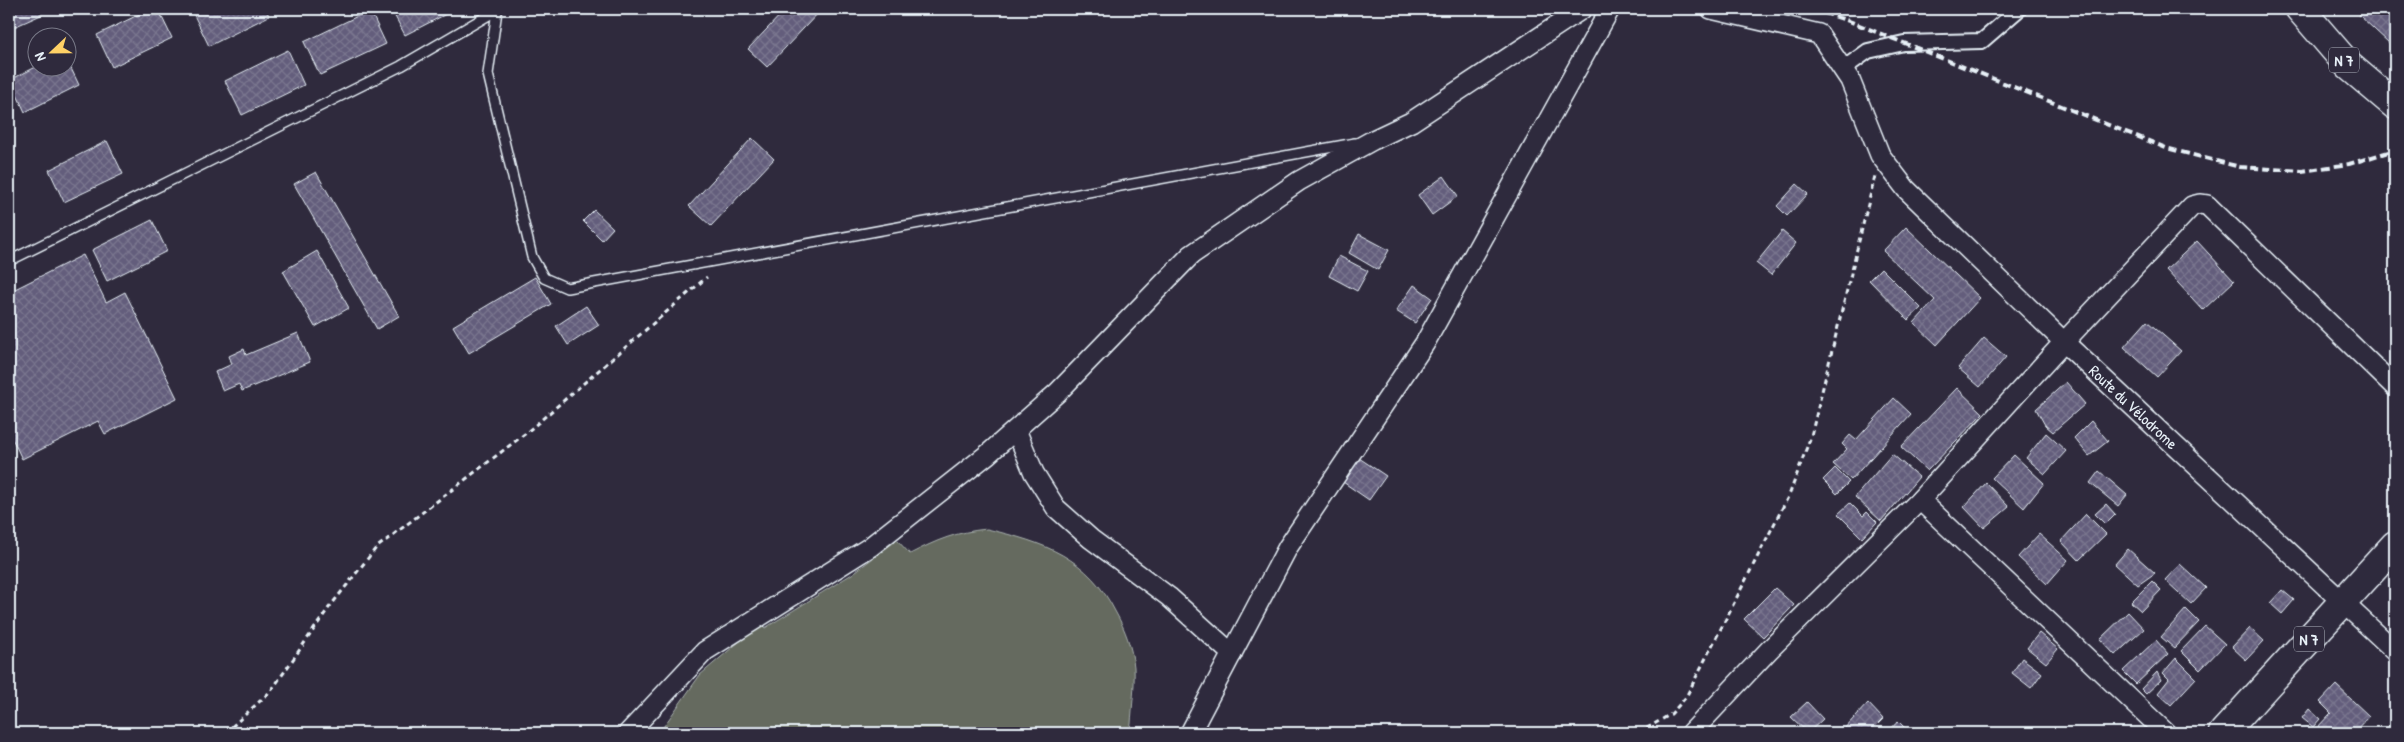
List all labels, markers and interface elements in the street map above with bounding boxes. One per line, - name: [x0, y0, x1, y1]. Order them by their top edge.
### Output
- north arrow: [28, 28, 78, 78]
- road number: N 7: [2329, 48, 2359, 72]
- text: N: [29, 50, 50, 64]
- street label: Route du Vélodrome: [2084, 360, 2183, 454]
- road number: N 7: [2294, 626, 2324, 652]

